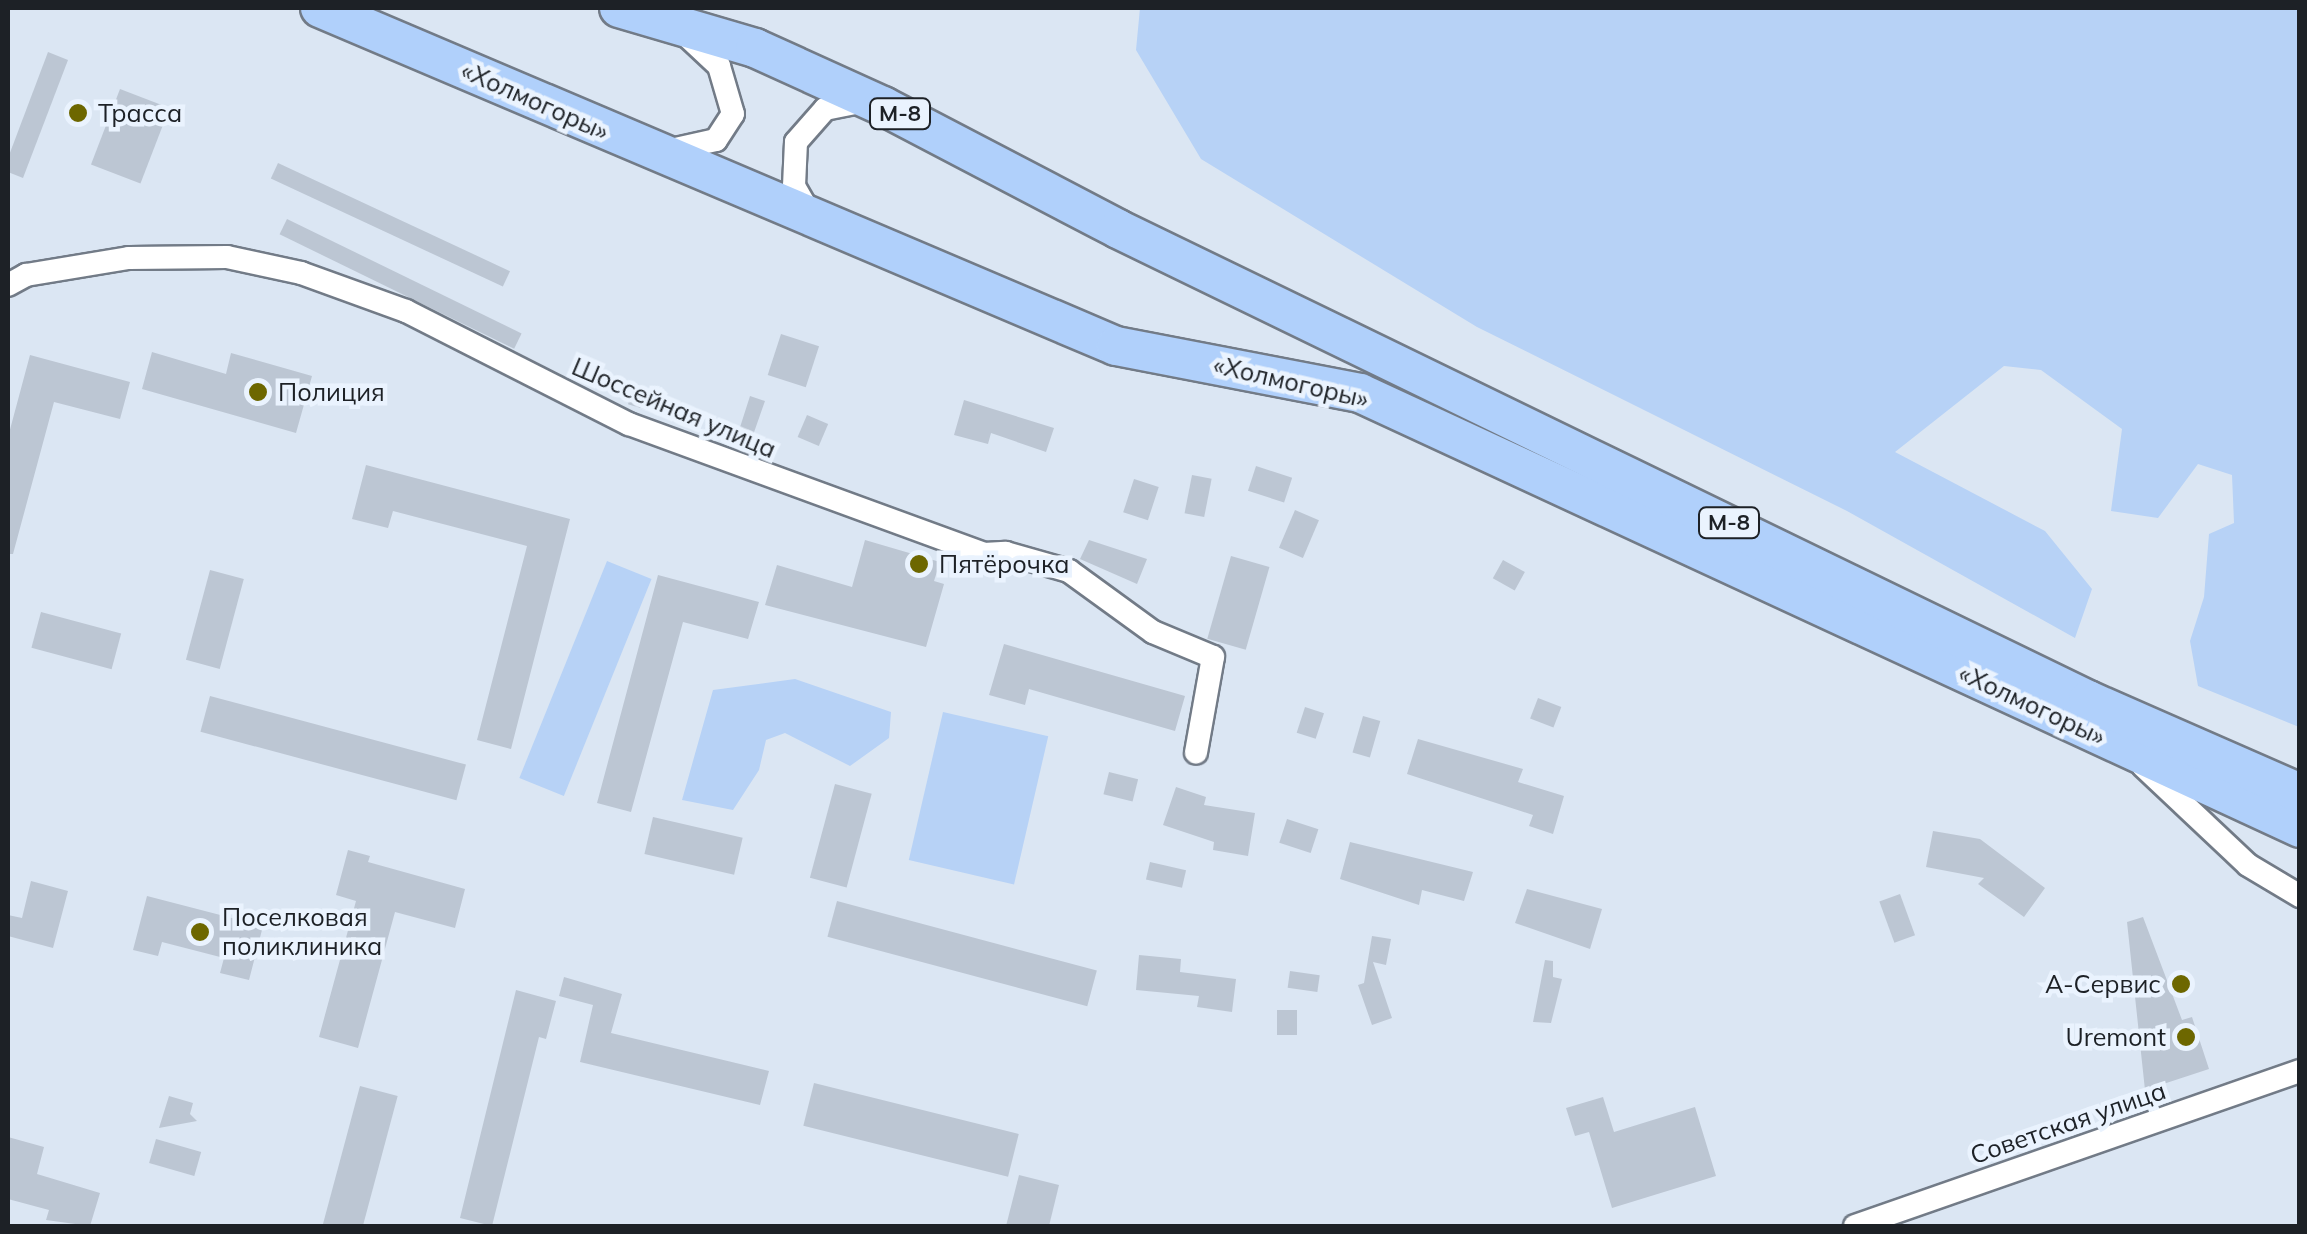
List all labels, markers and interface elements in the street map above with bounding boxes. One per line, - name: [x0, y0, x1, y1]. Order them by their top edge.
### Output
- street label: «Холмогоры»: [457, 55, 613, 147]
- road number: М-8: [868, 97, 932, 131]
- place label: Трасса: [98, 98, 182, 128]
- marker: Трасса: [67, 102, 89, 124]
- street label: «Холмогоры»: [1211, 350, 1371, 414]
- street label: Шоссейная улица: [567, 351, 781, 465]
- place label: Полиция: [278, 377, 385, 407]
- marker: Полиция: [247, 381, 269, 403]
- road number: М-8: [1696, 506, 1762, 540]
- place label: Пятёрочка: [939, 549, 1070, 579]
- marker: Пятёрочка: [908, 553, 930, 575]
- street label: «Холмогоры»: [1954, 658, 2110, 752]
- place label: Поселковая поликлиника: [222, 903, 382, 962]
- marker: Поселковая поликлиника: [187, 919, 213, 945]
- place label: А-Сервис: [2045, 969, 2161, 999]
- marker: А-Сервис: [2170, 973, 2192, 995]
- place label: Uremont: [2066, 1022, 2166, 1052]
- marker: Uremont: [2175, 1026, 2197, 1048]
- street label: Советская улица: [1966, 1075, 2170, 1171]

